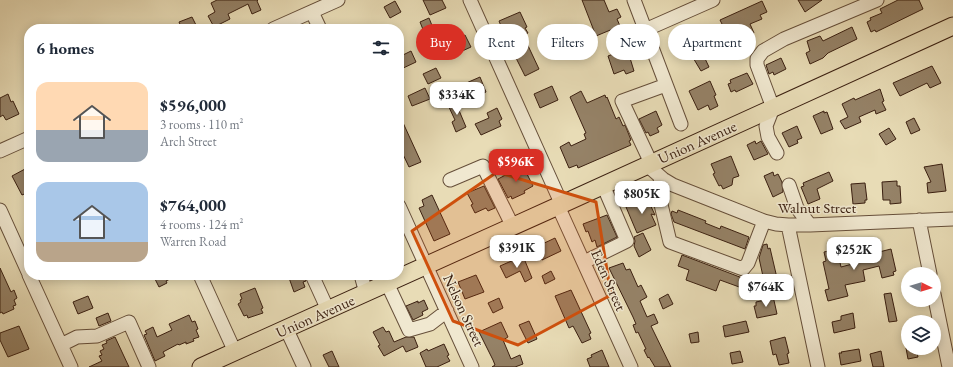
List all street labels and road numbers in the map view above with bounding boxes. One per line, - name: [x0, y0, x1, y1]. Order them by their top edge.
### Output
- street label: Union Avenue: [655, 116, 739, 168]
- street label: Walnut Street: [778, 198, 856, 217]
- street label: Eden Street: [587, 246, 631, 314]
- street label: Nelson Street: [439, 271, 489, 349]
- street label: Union Avenue: [273, 290, 357, 342]

